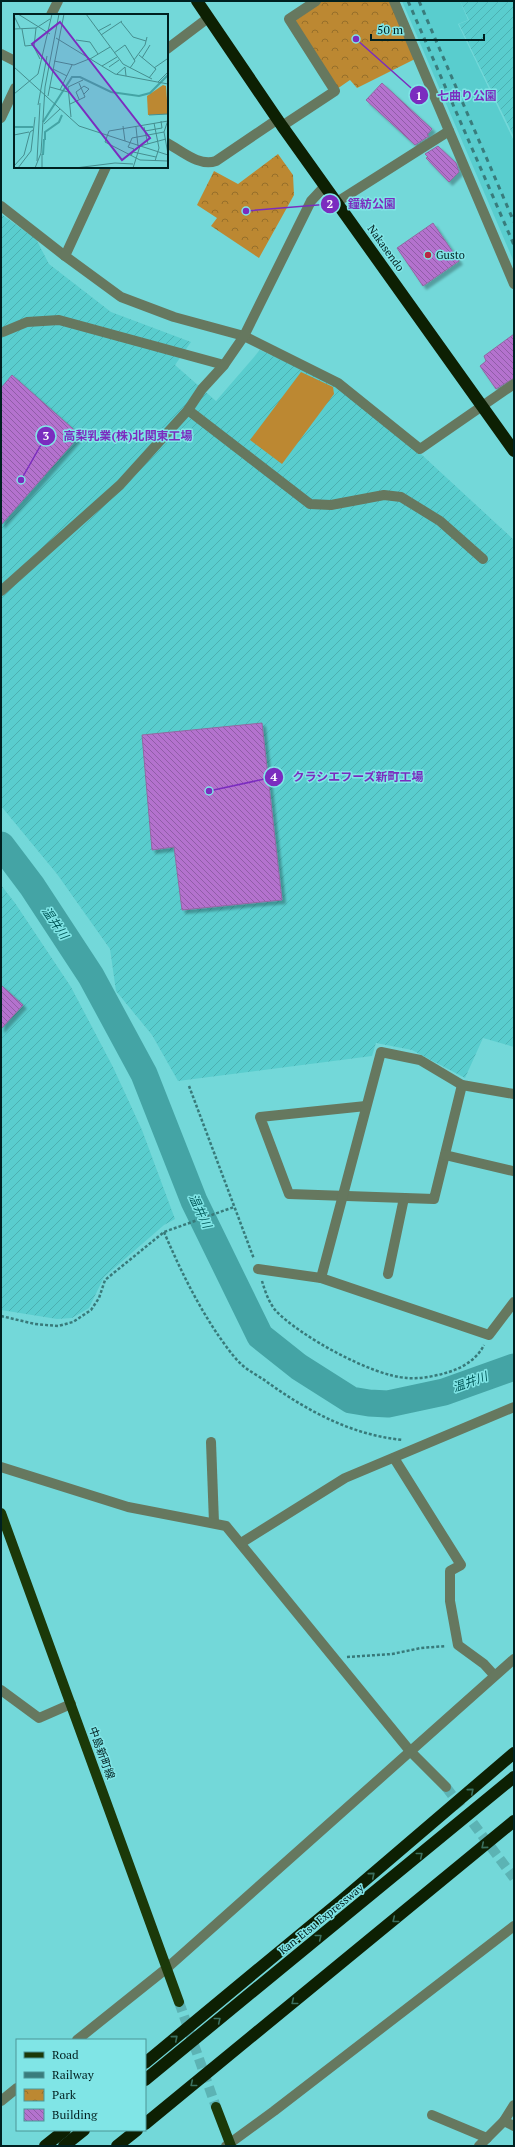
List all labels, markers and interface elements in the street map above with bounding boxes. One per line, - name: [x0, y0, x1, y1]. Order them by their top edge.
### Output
- inset map: [14, 14, 168, 168]
- scale bar: [371, 16, 484, 42]
- text: 50 m: [377, 22, 404, 37]
- callout: 七曲り公園: [409, 83, 505, 107]
- text: 1: [416, 88, 422, 103]
- text: 七曲り公園: [437, 88, 497, 103]
- callout: 鐘紡公園: [320, 192, 404, 216]
- text: 2: [327, 196, 334, 211]
- text: 鐘紡公園: [347, 196, 396, 211]
- street label: Nakasendo: [365, 222, 407, 274]
- place label: Gusto: [436, 248, 465, 262]
- marker: Gusto: [423, 250, 433, 260]
- callout: 高梨乳業(株)北関東工場: [36, 424, 201, 448]
- text: 3: [43, 428, 50, 443]
- text: 高梨乳業(株)北関東工場: [63, 428, 193, 443]
- callout: クラシエフーズ新町工場: [264, 765, 432, 789]
- text: 4: [271, 769, 278, 784]
- text: クラシエフーズ新町工場: [292, 769, 424, 784]
- water label: 温井川: [39, 904, 73, 943]
- water label: 温井川: [186, 1191, 216, 1232]
- water label: 温井川: [450, 1368, 491, 1395]
- street label: 中島新町線: [86, 1725, 118, 1781]
- one-way arrow: [466, 1788, 474, 1795]
- one-way arrow: [481, 1842, 489, 1849]
- one-way arrow: [415, 1852, 422, 1859]
- one-way arrow: [367, 1872, 375, 1879]
- street label: Kan-Etsu Expressway: [276, 1880, 366, 1957]
- one-way arrow: [392, 1915, 399, 1922]
- one-way arrow: [314, 1935, 322, 1942]
- one-way arrow: [292, 1997, 299, 2004]
- one-way arrow: [214, 2017, 221, 2024]
- one-way arrow: [170, 2036, 178, 2043]
- legend: [16, 2039, 146, 2131]
- text: Road: [52, 2047, 79, 2062]
- text: Railway: [52, 2067, 95, 2082]
- one-way arrow: [191, 2080, 198, 2087]
- text: Park: [52, 2087, 77, 2102]
- text: Building: [52, 2107, 98, 2122]

